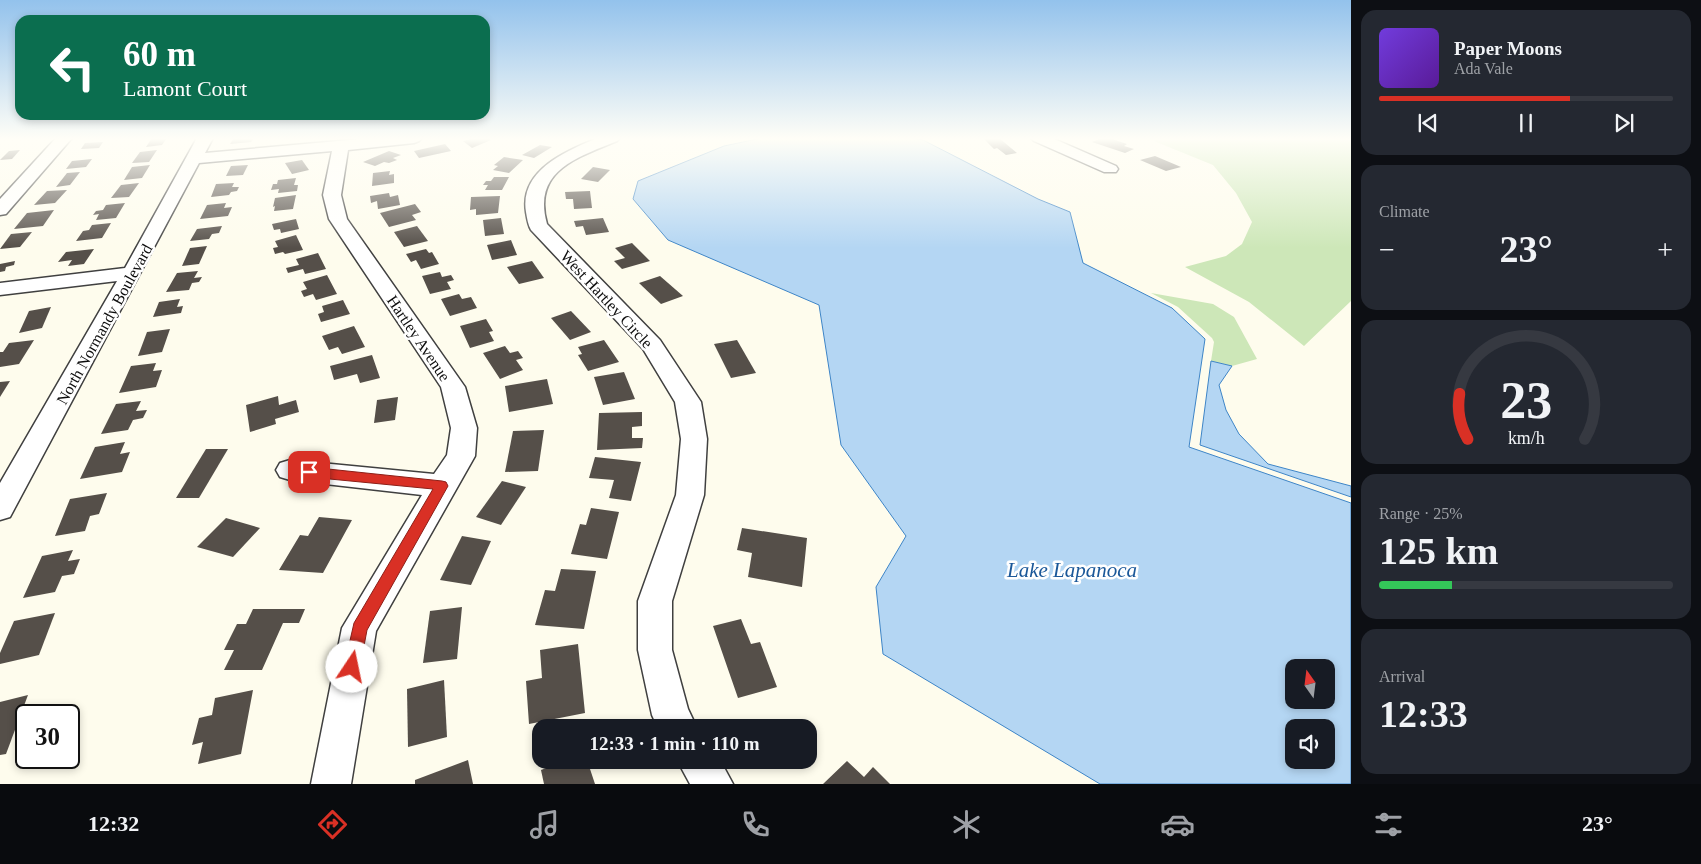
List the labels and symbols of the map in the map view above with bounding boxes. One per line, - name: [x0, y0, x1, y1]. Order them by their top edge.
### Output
- street label: North Normandy Boulevard: [53, 241, 156, 408]
- street label: West Hartley Circle: [556, 247, 656, 352]
- street label: Hartley Avenue: [383, 292, 454, 385]
- pin: [288, 451, 330, 493]
- water label: Lake Lapanoca: [1006, 558, 1137, 582]
- position arrow: [325, 640, 377, 692]
- north arrow: [1285, 659, 1335, 709]
- speed limit sign: 30: [15, 704, 80, 769]

